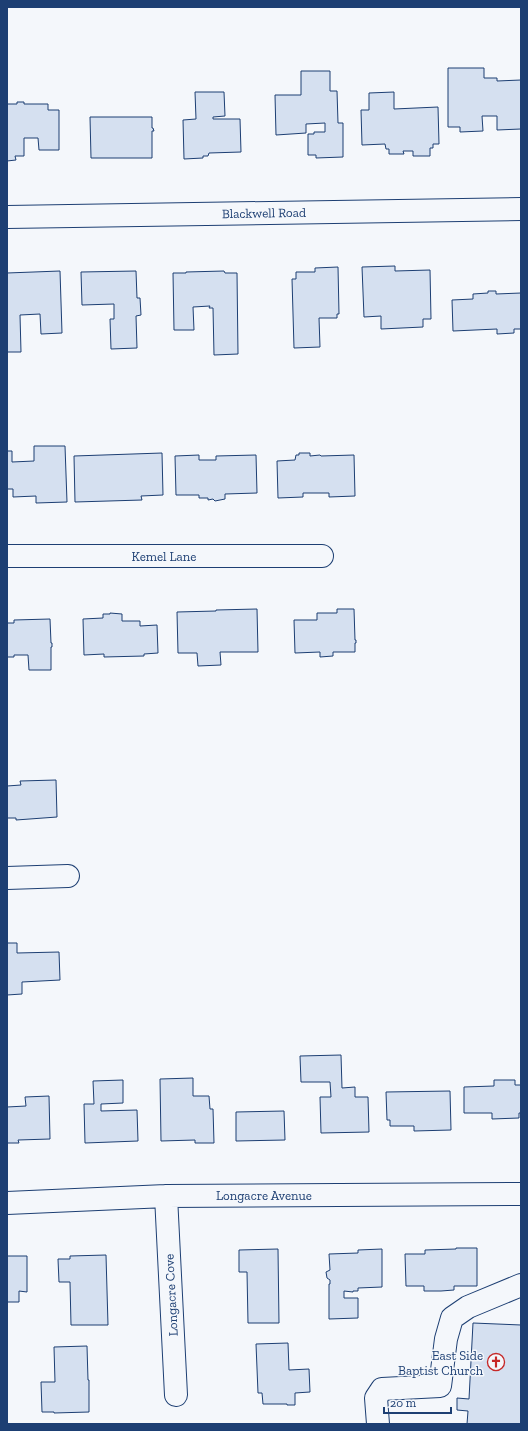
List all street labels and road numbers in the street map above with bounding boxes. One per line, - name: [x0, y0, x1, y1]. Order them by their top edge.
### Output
- street label: Blackwell Road: [222, 205, 306, 221]
- street label: Kemel Lane: [132, 549, 196, 564]
- street label: Longacre Avenue: [216, 1188, 312, 1203]
- street label: Longacre Cove: [161, 1253, 181, 1337]

